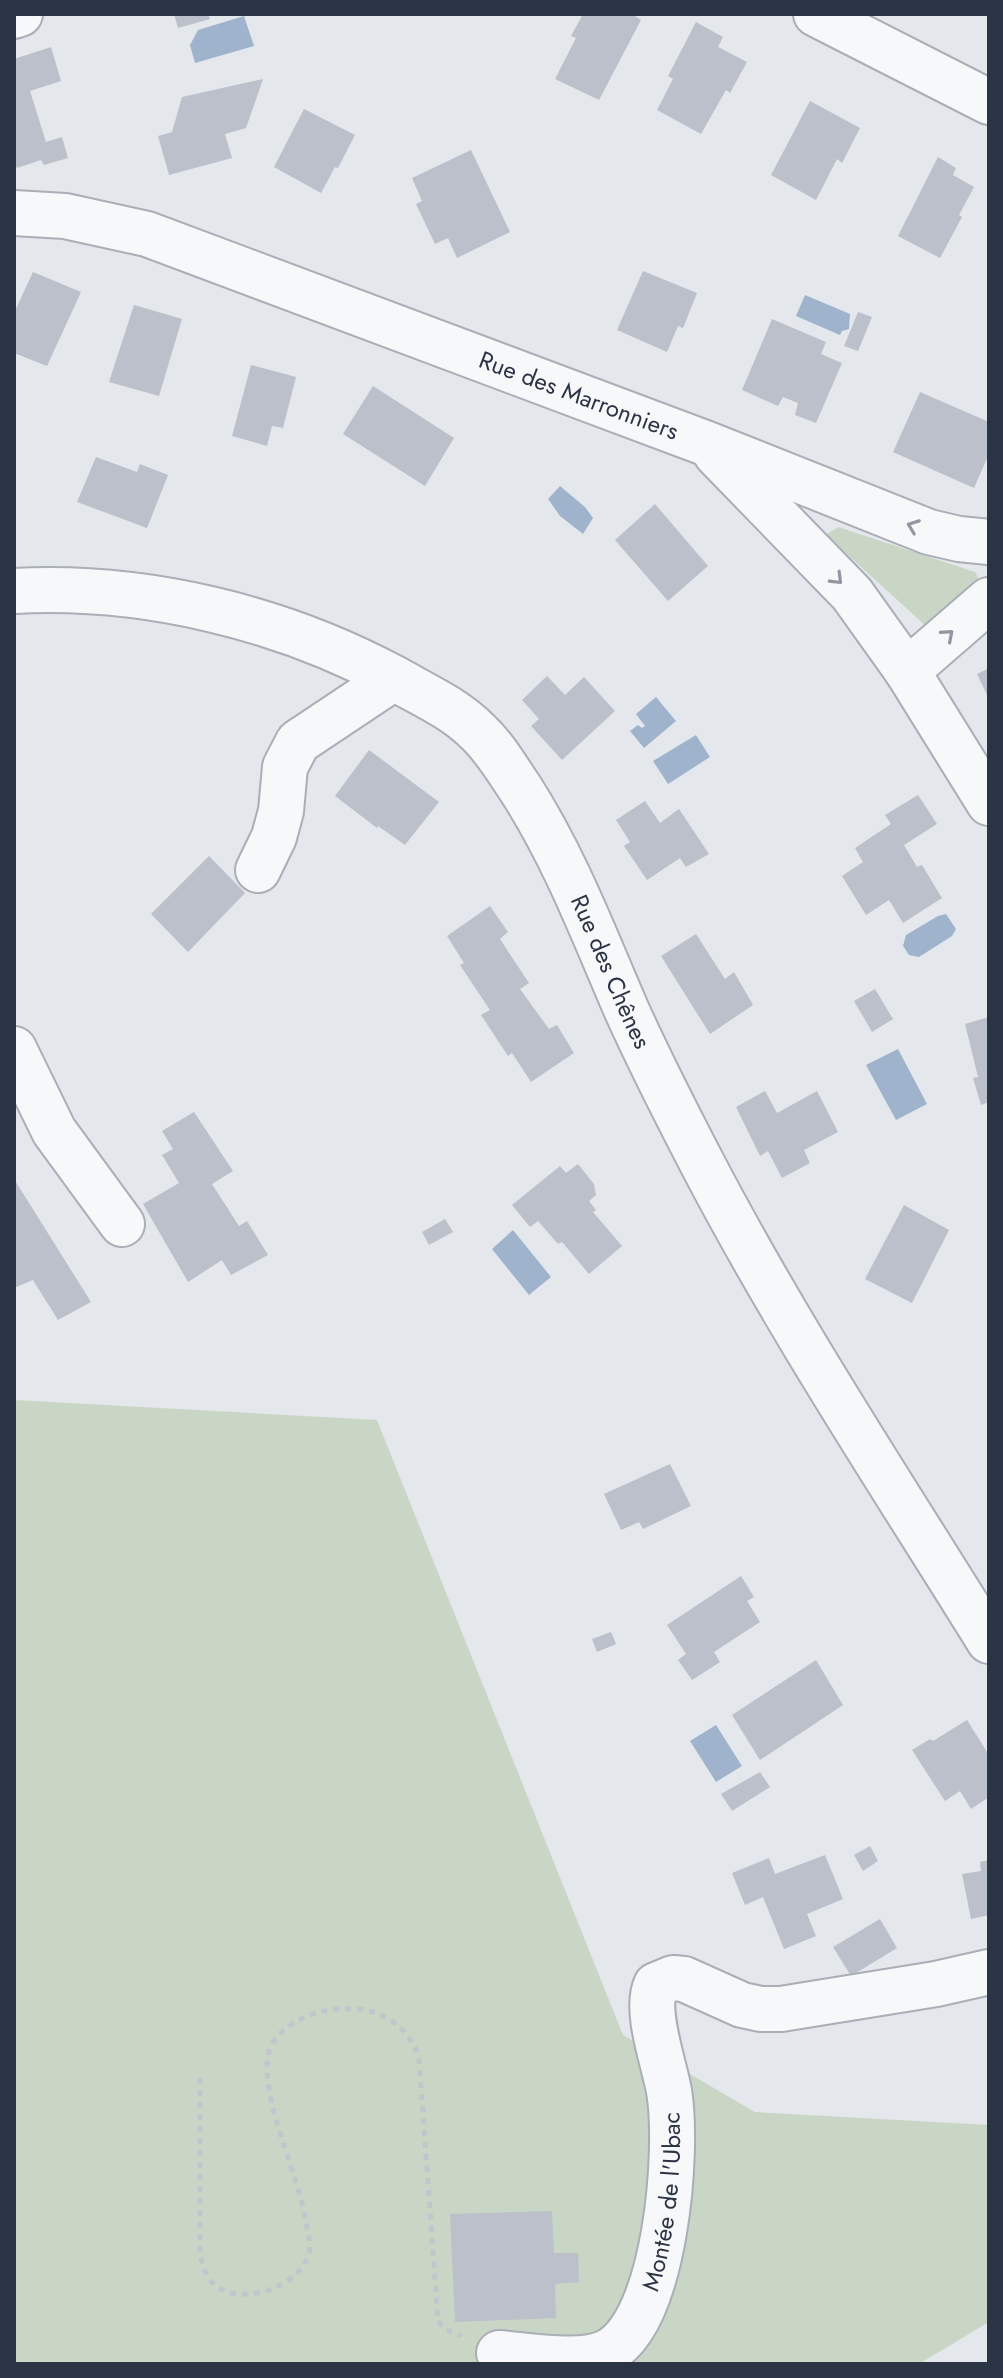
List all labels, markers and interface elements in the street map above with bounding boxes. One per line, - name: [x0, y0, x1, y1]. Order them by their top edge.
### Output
- street label: Rue des Marronniers: [474, 342, 684, 449]
- one-way arrow: [907, 519, 921, 536]
- one-way arrow: [828, 570, 842, 584]
- one-way arrow: [938, 630, 953, 645]
- street label: Rue des Chênes: [562, 889, 660, 1054]
- street label: Montée de l'Ubac: [633, 2111, 689, 2295]

